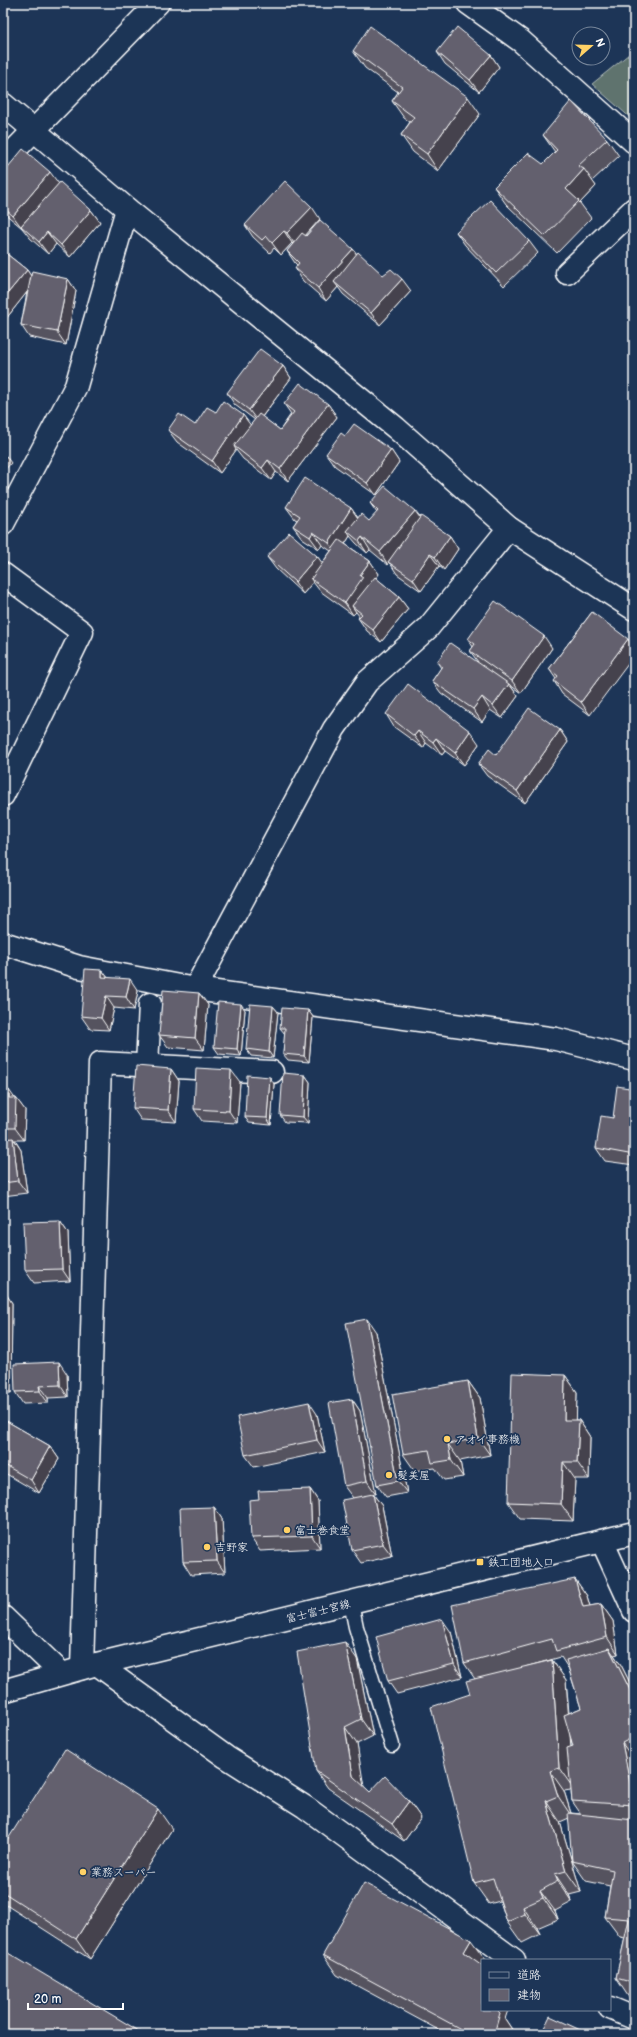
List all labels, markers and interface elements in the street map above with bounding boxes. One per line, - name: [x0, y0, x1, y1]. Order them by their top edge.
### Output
- north arrow: [571, 26, 611, 66]
- text: N: [592, 37, 607, 49]
- place label: アオイ事務機: [455, 1433, 520, 1446]
- marker: アオイ事務機: [442, 1434, 452, 1444]
- place label: 髪美屋: [397, 1469, 430, 1482]
- marker: 髪美屋: [384, 1470, 394, 1480]
- place label: 富士巻食堂: [295, 1524, 350, 1537]
- marker: 富士巻食堂: [282, 1525, 292, 1535]
- place label: 吉野家: [215, 1541, 248, 1554]
- marker: 吉野家: [202, 1542, 212, 1552]
- place label: 鉄工団地入口: [488, 1556, 554, 1569]
- marker: 鉄工団地入口: [475, 1557, 485, 1567]
- street label: 富士富士宮線: [285, 1597, 352, 1626]
- place label: 業務スーパー: [91, 1866, 157, 1879]
- marker: 業務スーパー: [78, 1867, 88, 1877]
- legend: [481, 1959, 611, 2011]
- text: 道路: [517, 1968, 541, 1983]
- scale bar: [28, 1985, 123, 2011]
- text: 建物: [517, 1988, 541, 2003]
- text: 20 m: [34, 1992, 61, 2007]

